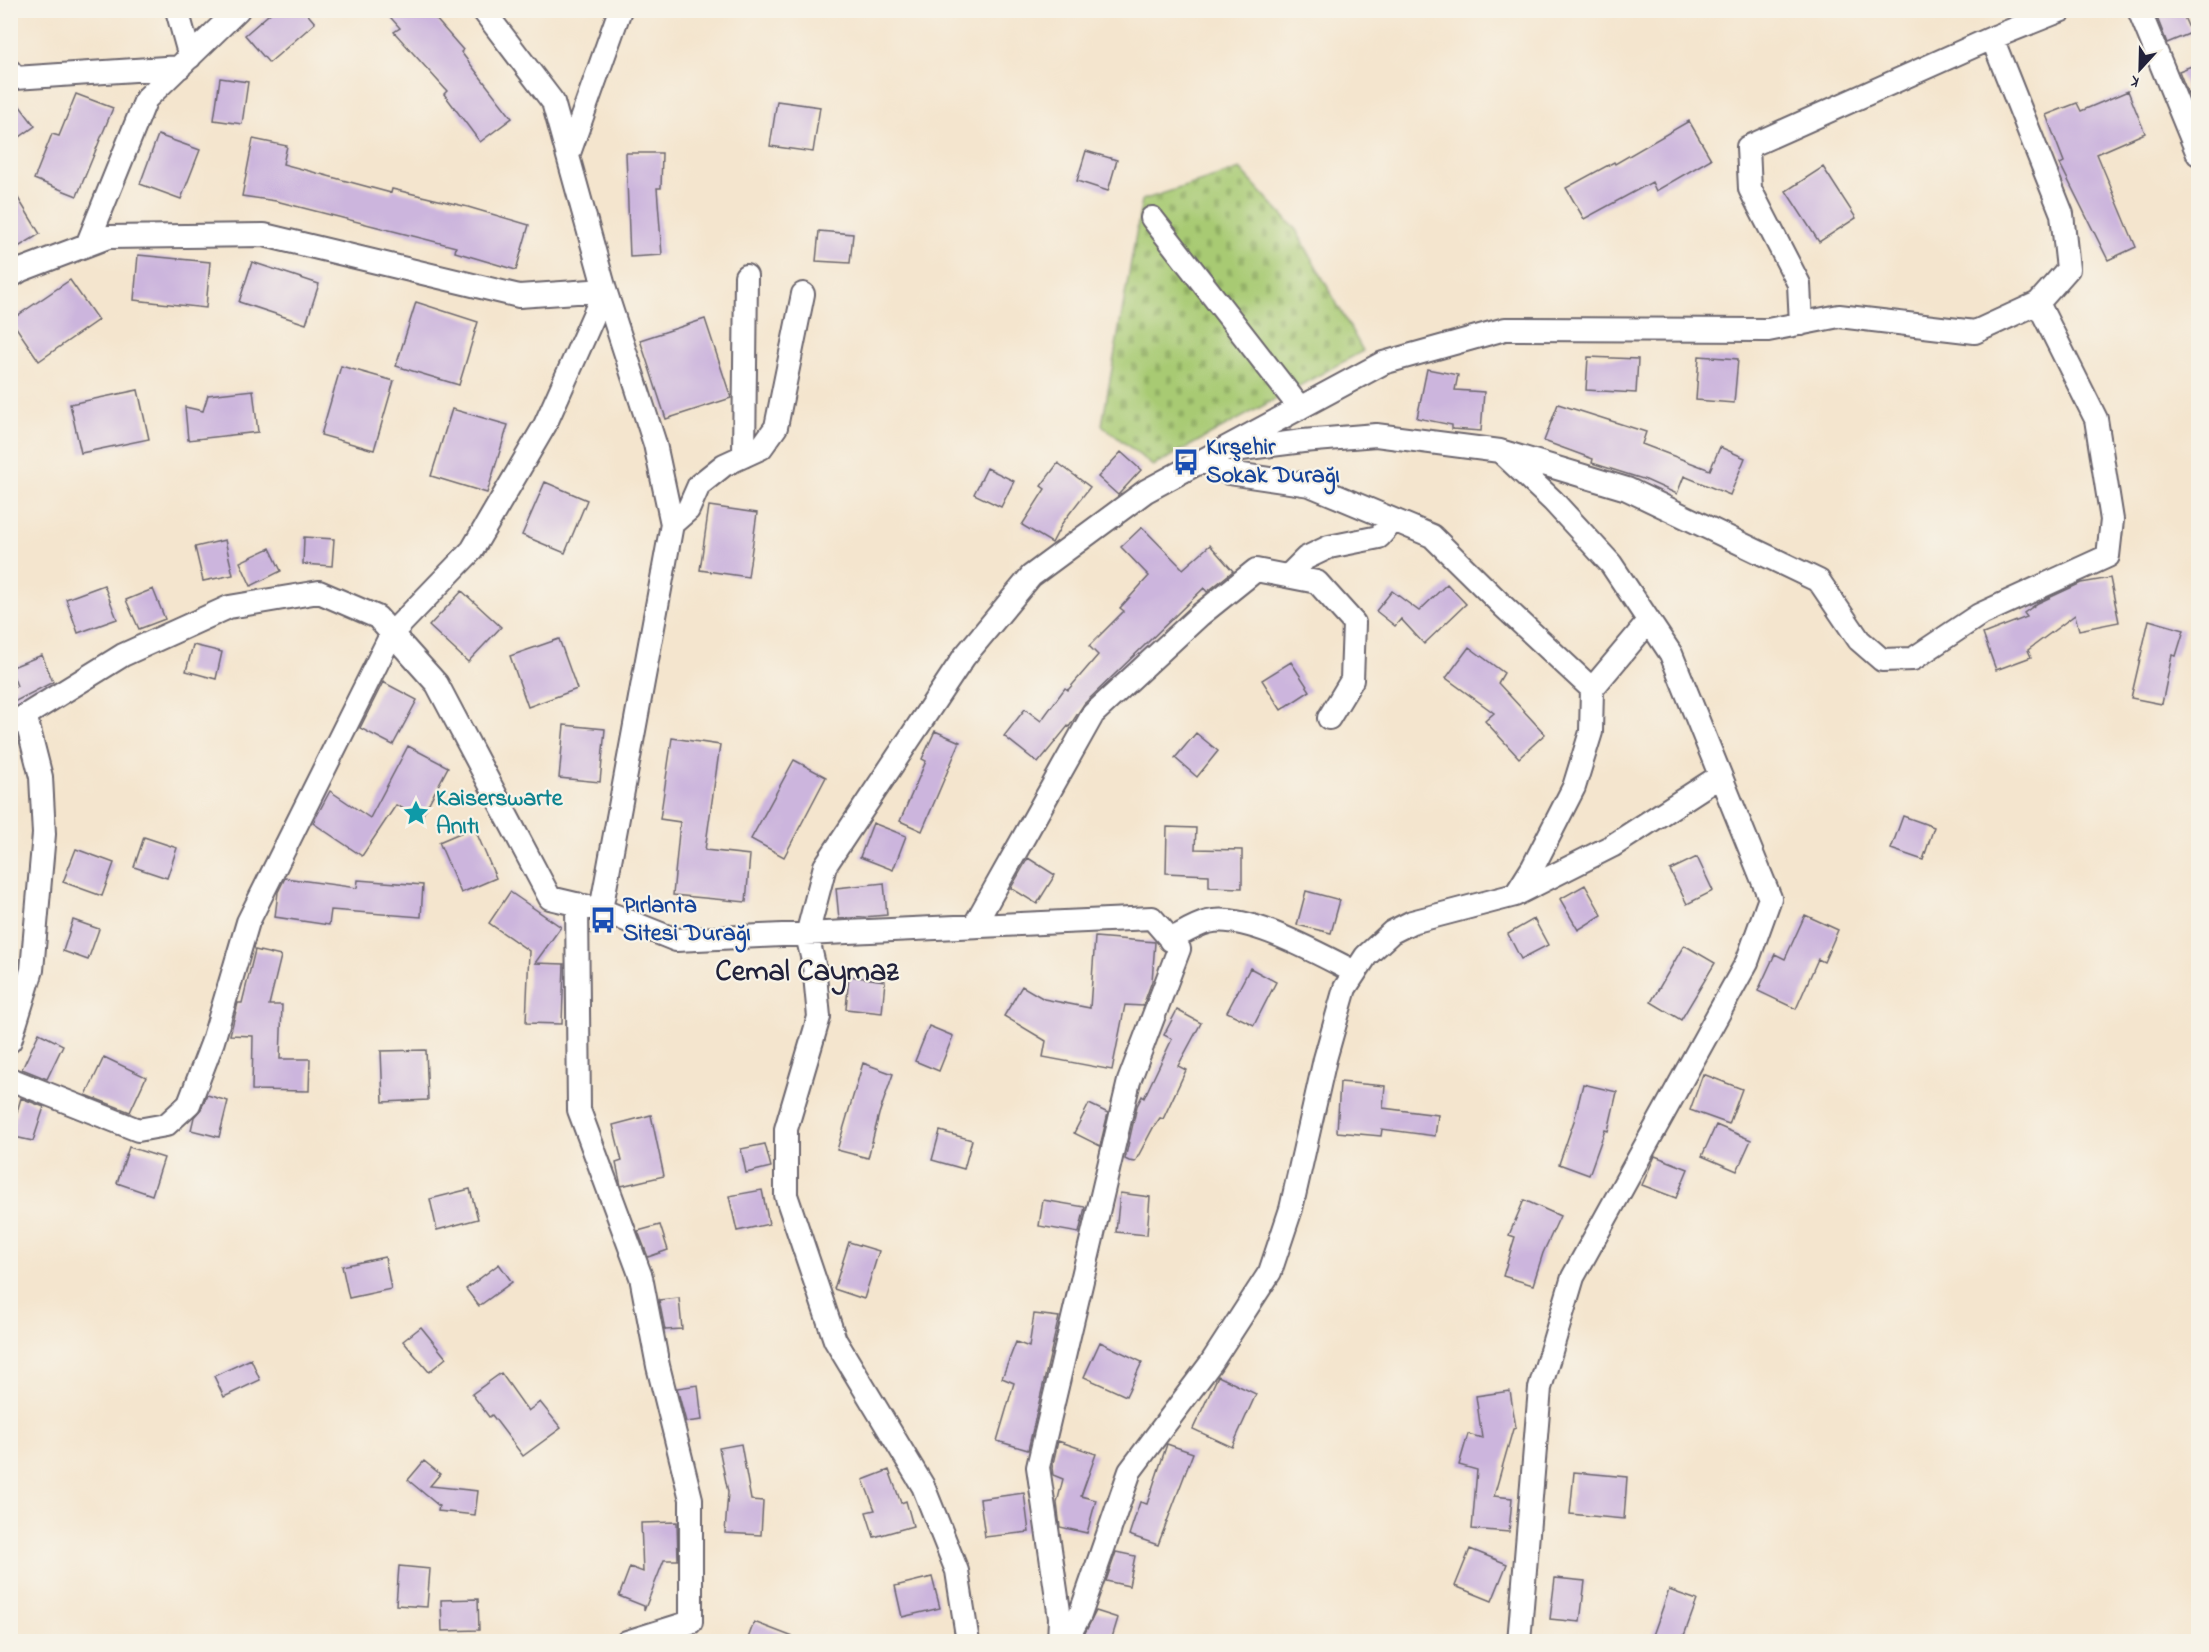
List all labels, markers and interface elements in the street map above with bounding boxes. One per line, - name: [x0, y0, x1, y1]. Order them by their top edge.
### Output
- north arrow: [2110, 39, 2170, 99]
- text: K: [2126, 68, 2143, 94]
- place label: Kırşehir Sokak Durağı: [1206, 431, 1340, 495]
- bus stop icon: Kırşehir Sokak Durağı: [1171, 447, 1201, 477]
- place label: Kaiserswarte Anıtı: [436, 782, 564, 845]
- place icon: Kaiserswarte Anıtı: [401, 798, 431, 828]
- place label: Pırlanta Sitesi Durağı: [623, 889, 751, 953]
- bus stop icon: Pırlanta Sitesi Durağı: [588, 905, 618, 935]
- district label: Cemal Caymaz: [715, 951, 900, 995]

